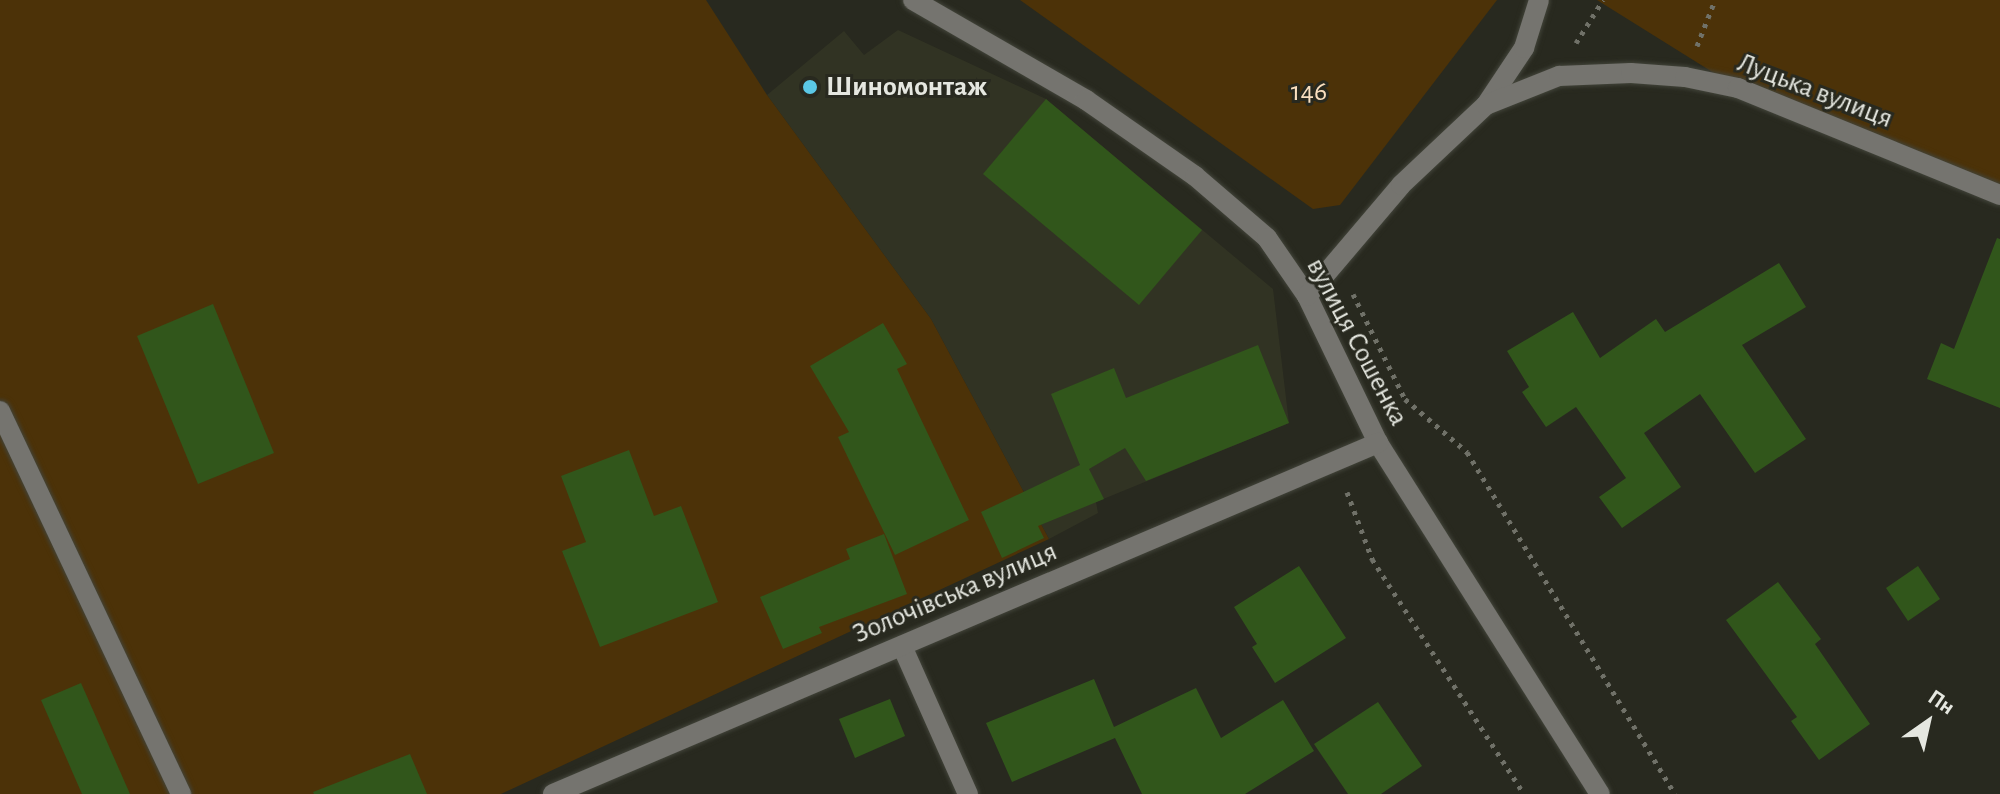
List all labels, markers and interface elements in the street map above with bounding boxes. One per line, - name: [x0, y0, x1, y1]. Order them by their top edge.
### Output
- street label: Луцька вулиця: [1733, 46, 1897, 136]
- place label: Шиномонтаж: [826, 70, 987, 104]
- park label: 146: [1291, 75, 1327, 109]
- marker: Шиномонтаж: [801, 78, 819, 96]
- street label: вулиця Сошенка: [1299, 252, 1415, 432]
- street label: Золочівська вулиця: [848, 535, 1062, 651]
- north arrow: [1888, 682, 1968, 762]
- text: Пн: [1924, 685, 1959, 719]

